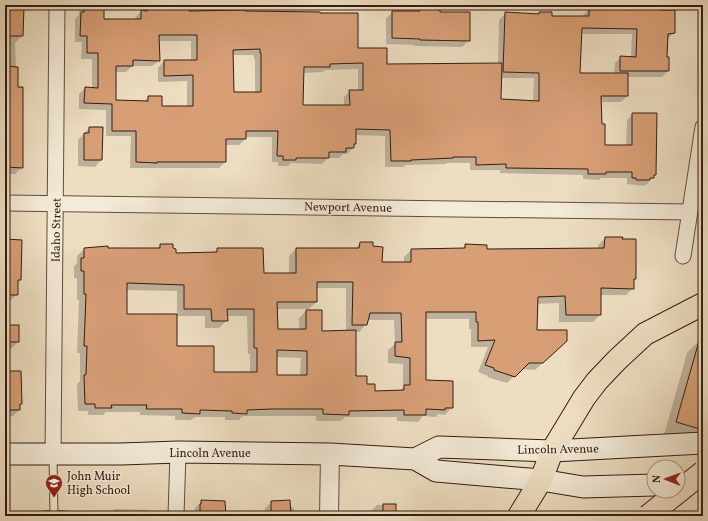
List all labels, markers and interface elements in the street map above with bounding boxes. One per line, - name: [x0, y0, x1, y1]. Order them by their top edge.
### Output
- street label: Idaho Street: [48, 198, 66, 262]
- street label: Newport Avenue: [304, 199, 392, 217]
- street label: Lincoln Avenue: [517, 441, 599, 459]
- street label: Lincoln Avenue: [169, 446, 251, 462]
- north arrow: [646, 459, 686, 499]
- place label: John Muir High School: [67, 469, 131, 499]
- school or university icon: John Muir High School: [44, 473, 64, 498]
- text: N: [650, 475, 665, 483]

